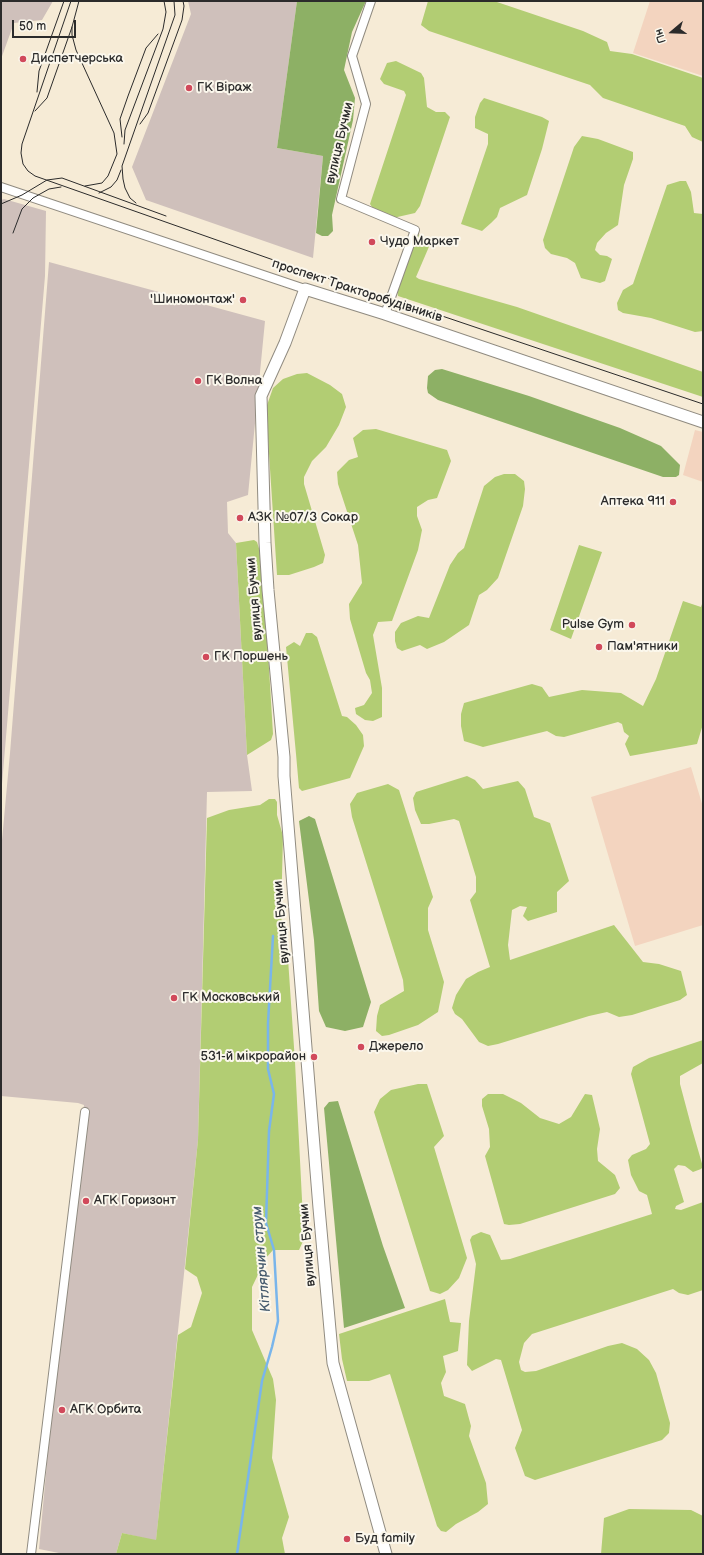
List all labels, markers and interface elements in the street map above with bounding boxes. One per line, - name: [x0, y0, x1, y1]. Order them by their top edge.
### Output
- scale bar: [14, 12, 78, 38]
- north arrow: [652, 12, 692, 52]
- text: 50 m: [19, 19, 46, 34]
- text: Пн: [652, 27, 669, 45]
- place label: Диспетчерська: [31, 51, 123, 67]
- marker: Диспетчерська: [18, 54, 28, 64]
- place label: ГК Віраж: [197, 80, 252, 96]
- marker: ГК Віраж: [184, 83, 194, 93]
- street label: вулиця Бучми: [323, 101, 357, 185]
- place label: Чудо Маркет: [380, 234, 459, 250]
- marker: Чудо Маркет: [367, 237, 377, 247]
- street label: проспект Тракторобудівників: [270, 256, 444, 326]
- place label: 'Шиномонтаж': [150, 292, 235, 308]
- marker: 'Шиномонтаж': [238, 295, 248, 305]
- place label: ГК Волна: [206, 373, 262, 389]
- marker: ГК Волна: [193, 376, 203, 386]
- place label: Аптека 911: [601, 494, 665, 510]
- marker: Аптека 911: [668, 497, 678, 507]
- place label: АЗК №07/3 Сокар: [248, 510, 358, 526]
- marker: АЗК №07/3 Сокар: [235, 513, 245, 523]
- street label: вулиця Бучми: [244, 557, 266, 641]
- place label: Pulse Gym: [562, 617, 624, 633]
- marker: Pulse Gym: [627, 620, 637, 630]
- place label: Пам'ятники: [607, 639, 678, 655]
- marker: Пам'ятники: [594, 642, 604, 652]
- place label: ГК Поршень: [214, 649, 288, 665]
- marker: ГК Поршень: [201, 652, 211, 662]
- street label: вулиця Бучми: [271, 880, 293, 964]
- place label: ГК Московський: [182, 990, 280, 1006]
- marker: ГК Московський: [169, 993, 179, 1003]
- place label: Джерело: [369, 1039, 423, 1055]
- marker: Джерело: [356, 1042, 366, 1052]
- place label: 531-й мікрорайон: [200, 1049, 306, 1065]
- marker: 531-й мікрорайон: [309, 1052, 319, 1062]
- place label: АГК Горизонт: [94, 1193, 176, 1209]
- marker: АГК Горизонт: [81, 1196, 91, 1206]
- street label: вулиця Бучми: [297, 1203, 319, 1287]
- water label: Кітлярчин струм: [249, 1205, 275, 1313]
- place label: АГК Орбита: [70, 1402, 141, 1418]
- marker: АГК Орбита: [57, 1405, 67, 1415]
- place label: Буд family: [355, 1531, 415, 1547]
- marker: Буд family: [342, 1534, 352, 1544]

